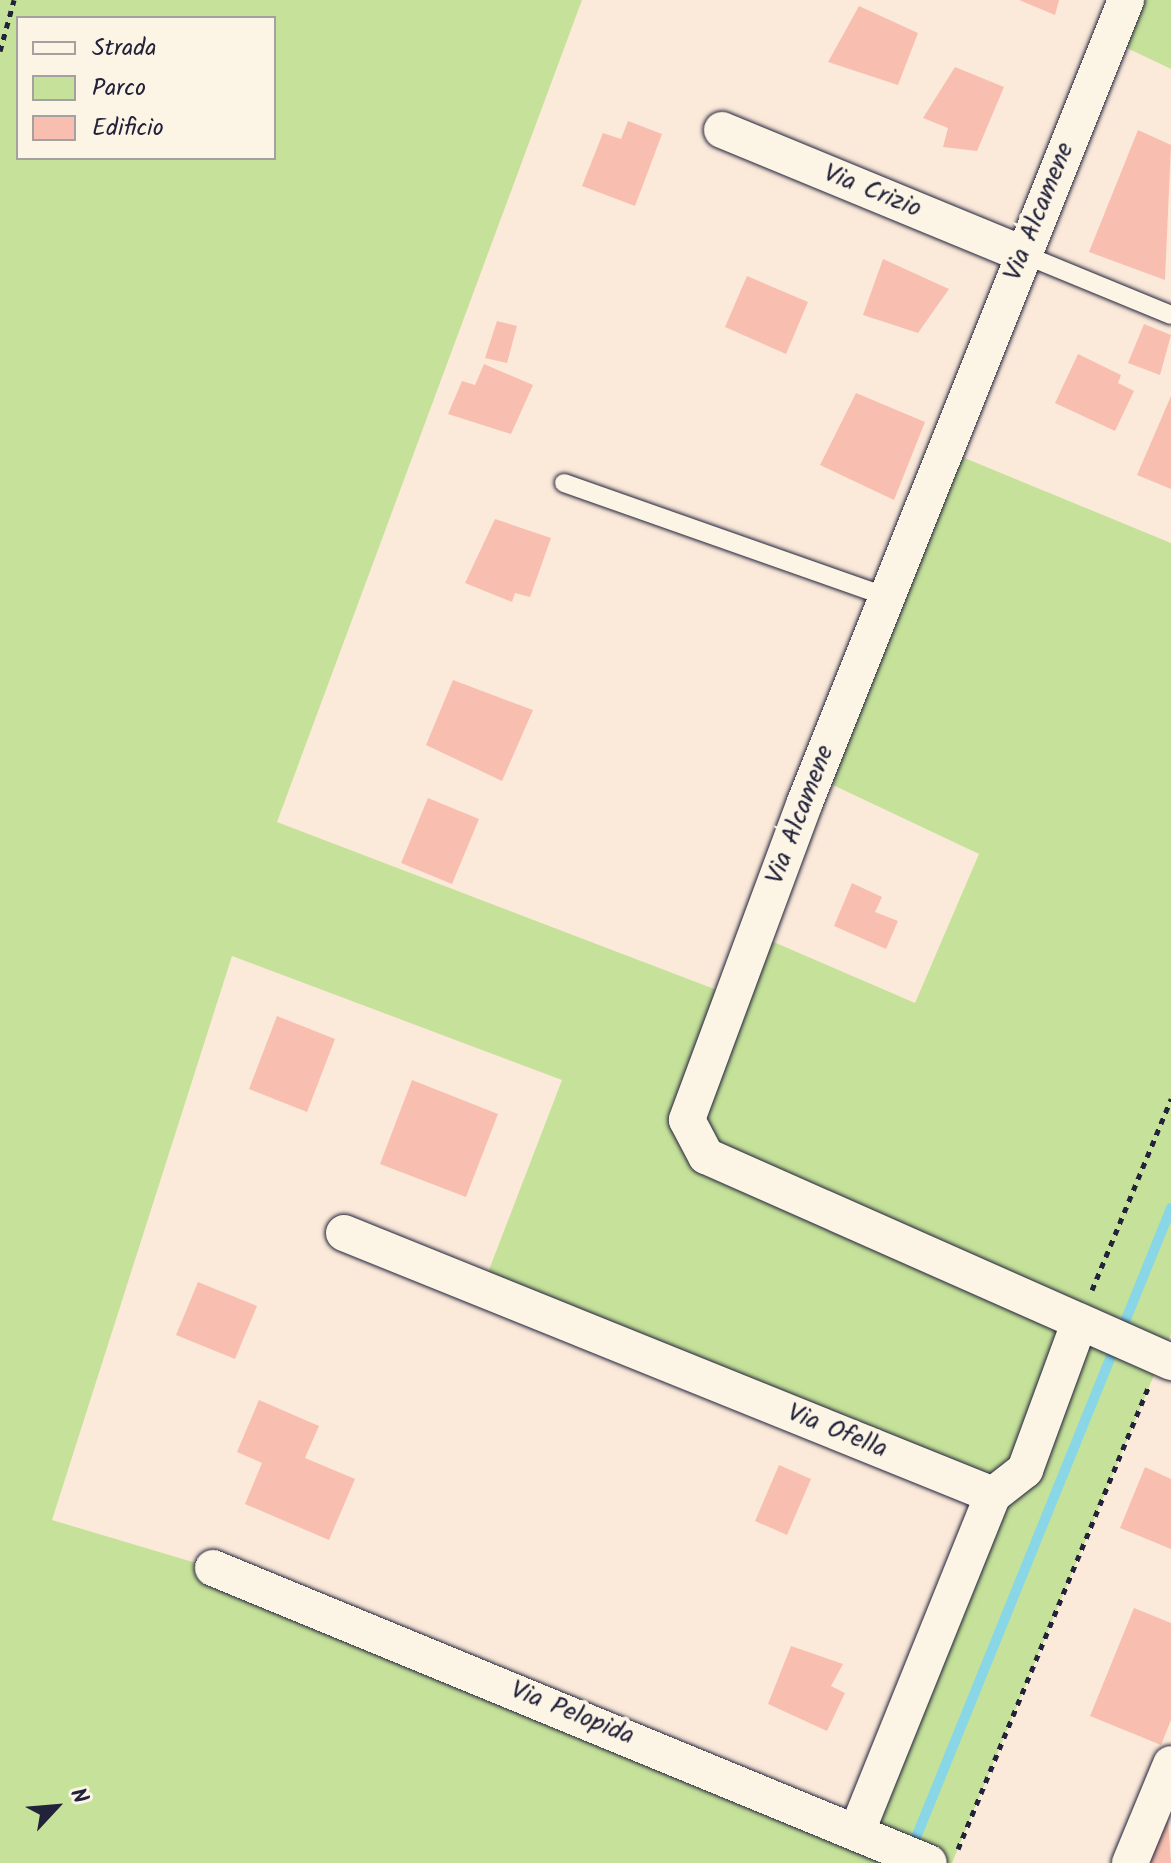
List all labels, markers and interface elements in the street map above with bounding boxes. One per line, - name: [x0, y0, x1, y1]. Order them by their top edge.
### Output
- legend: [16, 16, 276, 160]
- text: Strada: [92, 29, 156, 68]
- text: Parco: [92, 69, 146, 108]
- text: Edificio: [92, 109, 164, 148]
- street label: Via Alcamene: [998, 138, 1082, 286]
- street label: Via Crizio: [819, 158, 925, 226]
- street label: Via Alcamene: [760, 741, 842, 889]
- street label: Via Ofella: [782, 1398, 892, 1466]
- street label: Via Pelopida: [506, 1675, 638, 1753]
- north arrow: [16, 1767, 96, 1847]
- text: N: [59, 1782, 97, 1810]

